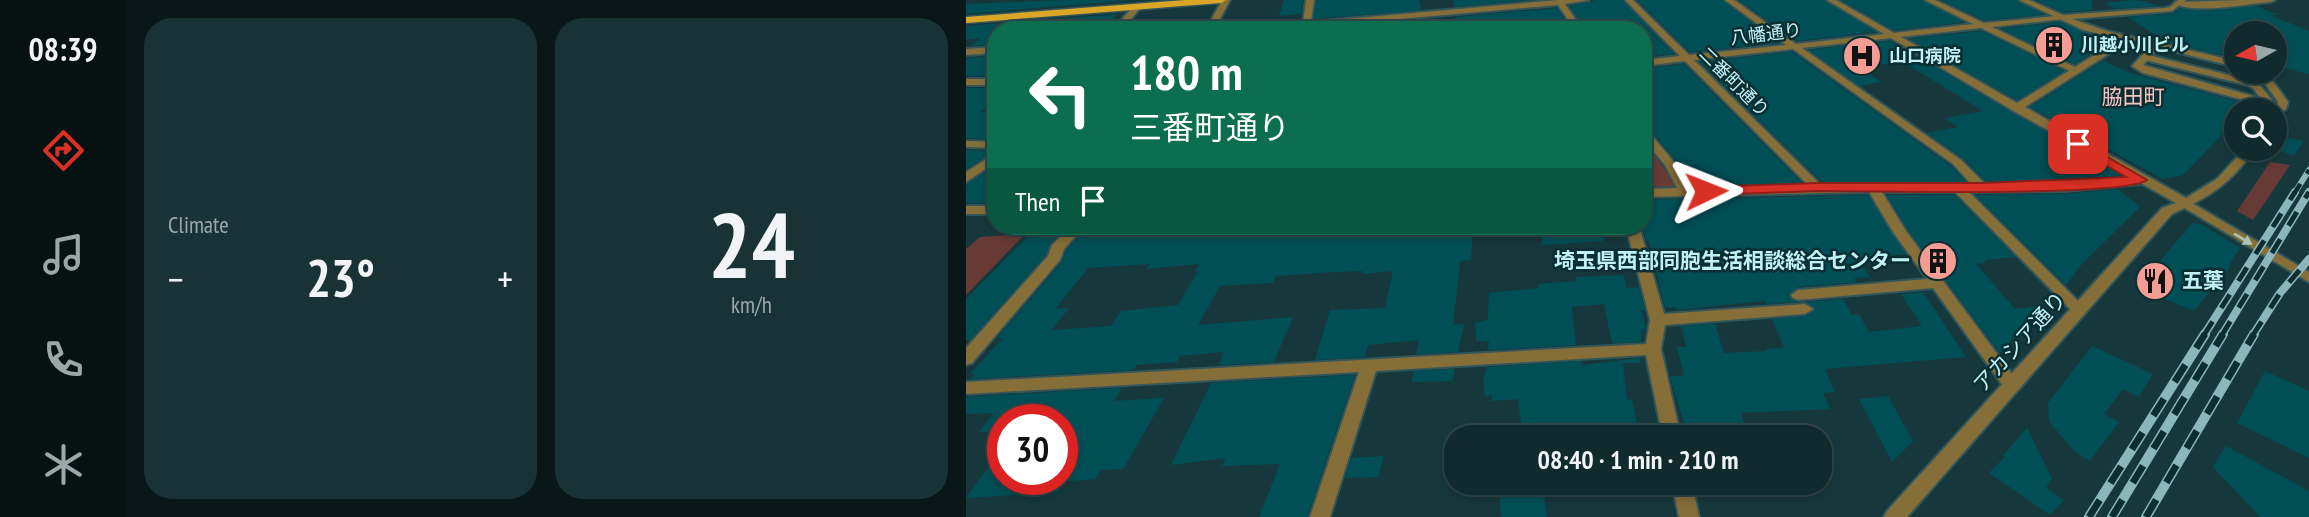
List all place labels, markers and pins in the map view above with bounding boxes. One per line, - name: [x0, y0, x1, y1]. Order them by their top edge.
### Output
- building icon: 川越小川ビル: [2033, 24, 2075, 66]
- place label: 川越小川ビル: [2081, 33, 2189, 56]
- hospital icon: 山口病院: [1841, 35, 1883, 77]
- place label: 山口病院: [1889, 44, 1961, 67]
- pin: [2048, 114, 2108, 174]
- building icon: 埼玉県西部同胞生活相談総合センター: [1917, 240, 1959, 282]
- place label: 埼玉県西部同胞生活相談総合センター: [1554, 247, 1911, 274]
- restaurant icon: 五葉: [2134, 260, 2176, 302]
- place label: 五葉: [2182, 267, 2224, 294]

